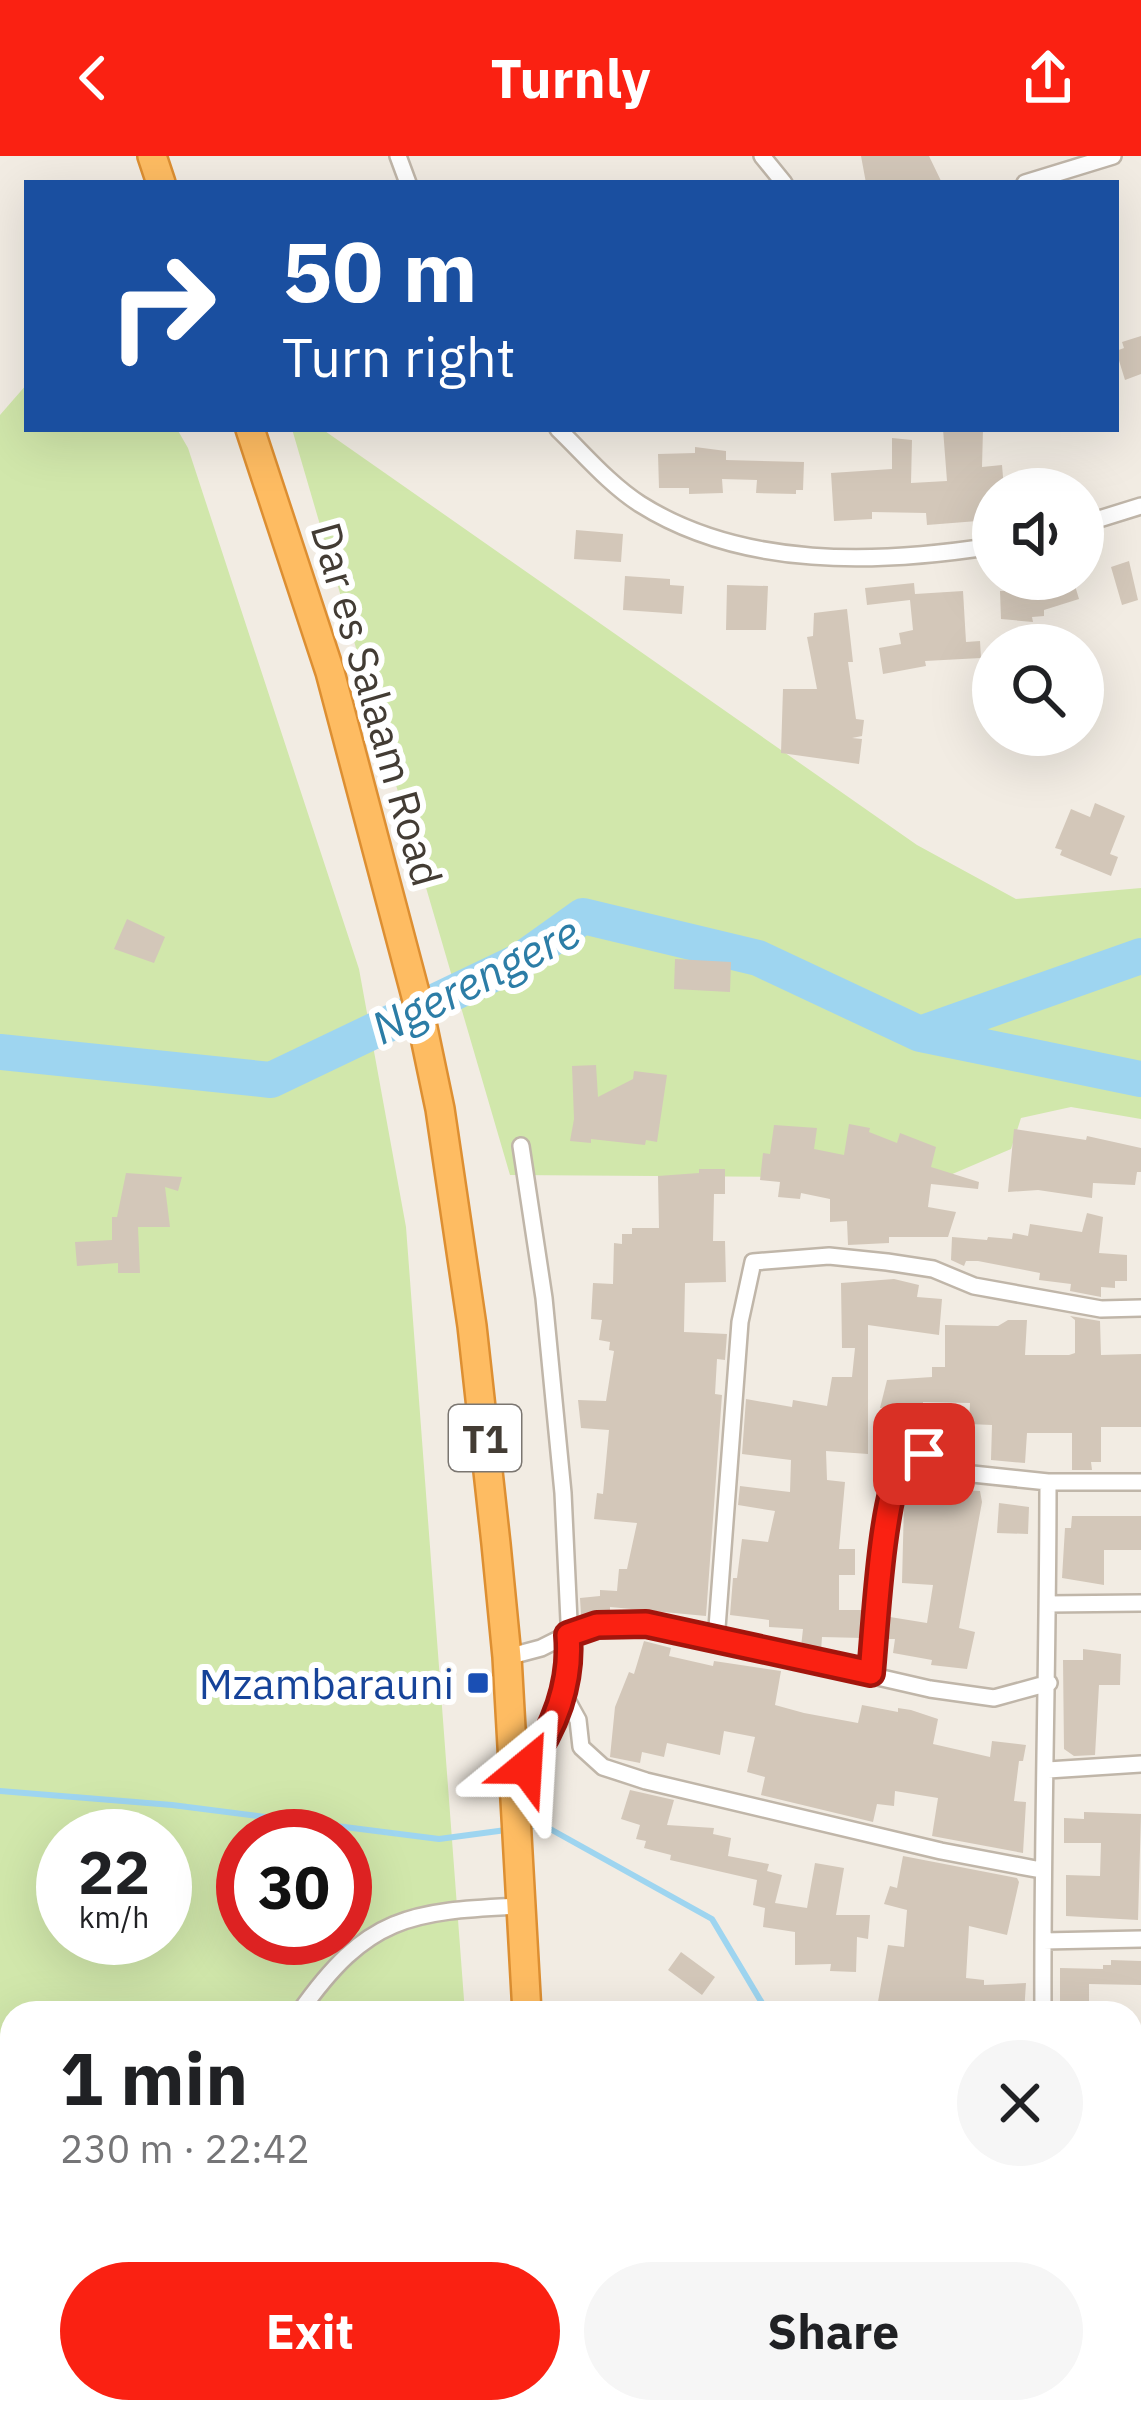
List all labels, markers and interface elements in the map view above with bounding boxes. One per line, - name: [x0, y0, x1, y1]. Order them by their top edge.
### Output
- text: Turnly: [490, 43, 651, 113]
- icon: back: [60, 45, 126, 111]
- icon: share: [1015, 45, 1081, 111]
- text: 50 m: [282, 216, 478, 325]
- icon: right: [84, 228, 240, 384]
- text: Turn right: [282, 322, 516, 392]
- map controls: [972, 468, 1104, 756]
- button: sound: [972, 468, 1104, 600]
- street label: Dar es Salaam Road: [299, 516, 455, 892]
- button: search: [972, 624, 1104, 756]
- water label: Ngerengere: [361, 902, 589, 1056]
- pin: [873, 1403, 975, 1505]
- road number: T1: [449, 1405, 521, 1471]
- icon: arrive: [891, 1421, 957, 1487]
- place label: Mzambarauni: [199, 1656, 454, 1711]
- marker: Mzambarauni: [465, 1670, 491, 1696]
- position arrow: [463, 1704, 589, 1830]
- speed limit sign: 30: [216, 1809, 372, 1965]
- text: 22: [78, 1832, 150, 1911]
- text: km/h: [79, 1897, 149, 1936]
- text: 1 min: [60, 2031, 248, 2125]
- button: close: [957, 2040, 1083, 2166]
- text: 230 m · 22:42: [60, 2123, 310, 2174]
- button: Exit: [60, 2262, 560, 2400]
- button: Share: [584, 2262, 1083, 2400]

